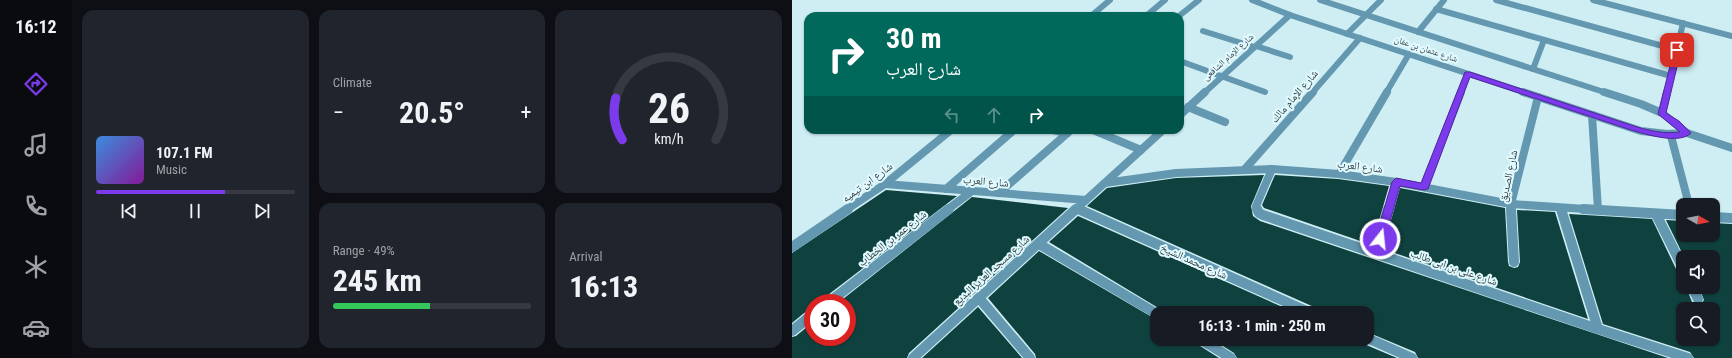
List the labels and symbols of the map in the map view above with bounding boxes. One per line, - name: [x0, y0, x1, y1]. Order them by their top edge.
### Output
- street label: شارع الإمام الشافعى: [1201, 32, 1257, 84]
- pin: [1660, 33, 1694, 67]
- street label: شارع عثمان بن عفان: [1393, 34, 1459, 65]
- street label: شارع الإمام مالك: [1268, 67, 1321, 125]
- street label: شارع الصديق: [1497, 149, 1520, 203]
- street label: شارع العرب: [1336, 157, 1384, 176]
- street label: شارع ابن تيميه: [840, 160, 895, 205]
- street label: شارع العرب: [963, 173, 1009, 190]
- north arrow: [1676, 198, 1720, 242]
- street label: شارع عمر بن الخطاب: [856, 208, 929, 269]
- position arrow: [1359, 218, 1401, 260]
- street label: شارع مسجد العزيز البديع: [951, 233, 1032, 308]
- street label: شارع محمد الشيخ: [1158, 241, 1229, 282]
- street label: شارع على بن ابى طالب: [1409, 247, 1499, 288]
- speed limit sign: 30: [804, 294, 856, 346]

